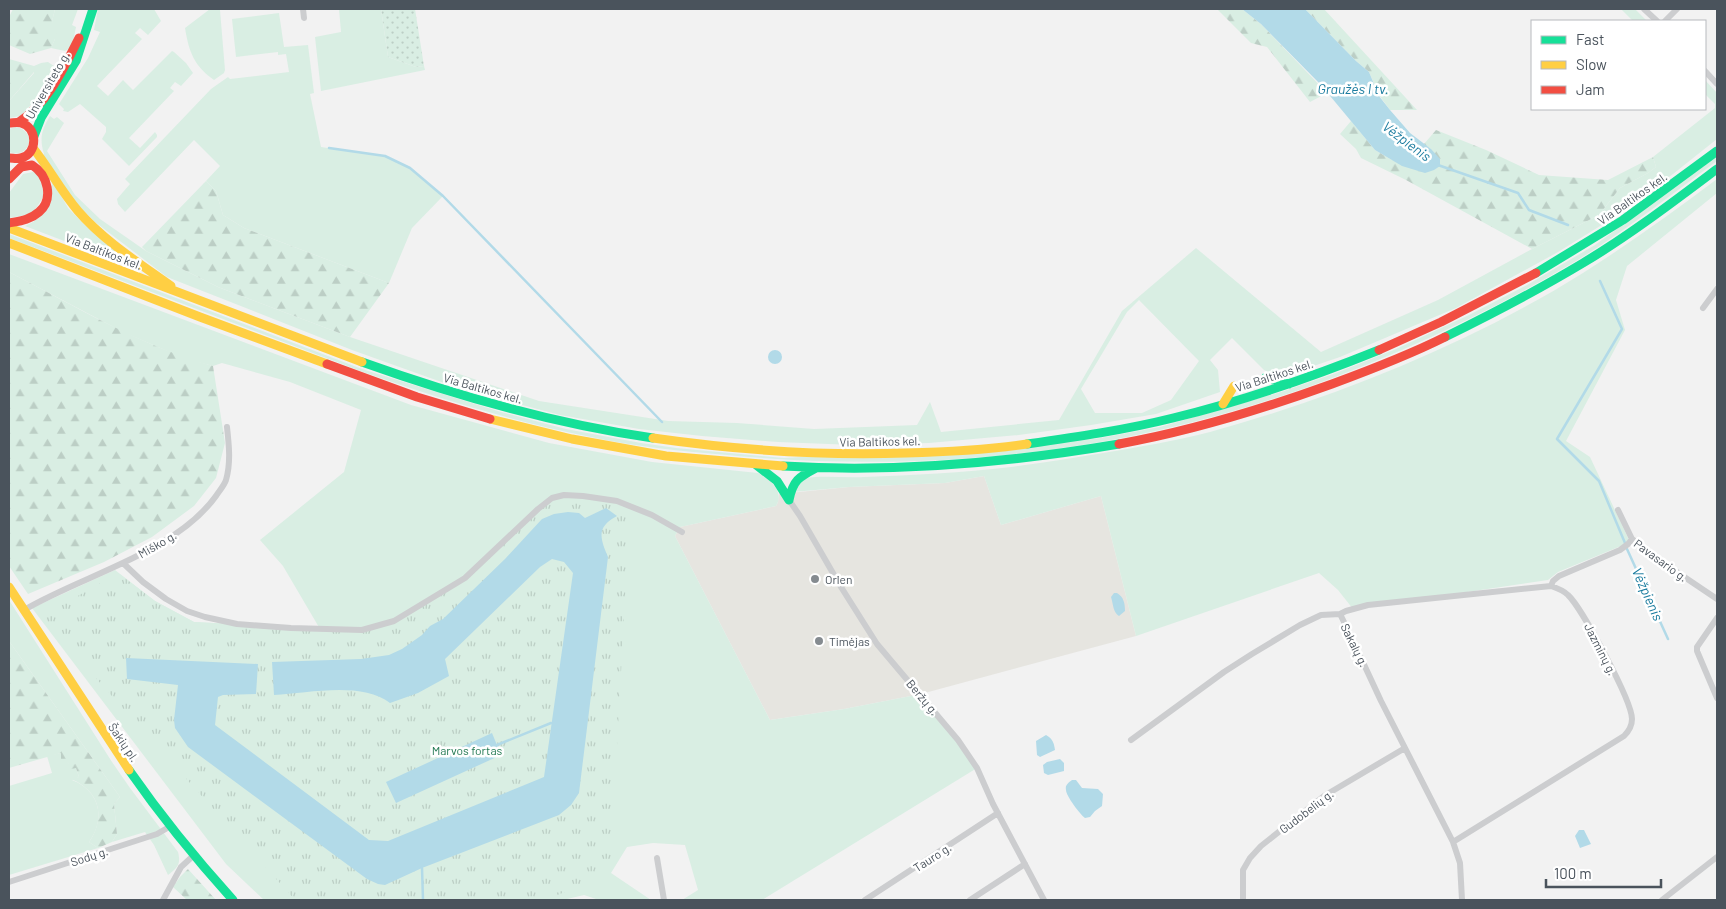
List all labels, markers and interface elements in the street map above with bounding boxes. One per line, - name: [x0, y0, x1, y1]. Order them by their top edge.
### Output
- legend: [1531, 20, 1706, 110]
- text: Fast: [1576, 30, 1604, 48]
- street label: Universiteto g.: [22, 49, 72, 121]
- text: Slow: [1576, 55, 1607, 73]
- water label: Graužės I tv.: [1318, 80, 1389, 97]
- text: Jam: [1576, 80, 1605, 98]
- water label: Vėžpienis: [1379, 117, 1435, 165]
- street label: Via Baltikos kel.: [1595, 169, 1669, 227]
- street label: Via Baltikos kel.: [64, 230, 144, 272]
- street label: Via Baltikos kel.: [1233, 356, 1315, 394]
- street label: Via Baltikos kel.: [442, 370, 524, 406]
- street label: Via Baltikos kel.: [839, 433, 921, 449]
- street label: Miško g.: [135, 527, 179, 561]
- street label: Pavasario g.: [1631, 536, 1691, 584]
- water label: Vėžpienis: [1629, 565, 1667, 624]
- place label: Orlen: [825, 572, 852, 586]
- marker: Orlen: [809, 573, 821, 585]
- street label: Sakalų g.: [1339, 621, 1371, 669]
- street label: Jazminų g.: [1582, 621, 1620, 677]
- place label: Timėjas: [829, 634, 870, 648]
- marker: Timėjas: [813, 635, 825, 647]
- street label: Beržų g.: [904, 676, 942, 718]
- street label: Šakių pl.: [106, 720, 142, 764]
- park label: Marvos fortas: [432, 743, 503, 757]
- street label: Gudobelių g.: [1276, 786, 1336, 836]
- street label: Tauro g.: [910, 840, 954, 874]
- street label: Sodų g.: [68, 843, 110, 869]
- scale bar: [1546, 856, 1661, 888]
- text: 100 m: [1554, 864, 1592, 882]

